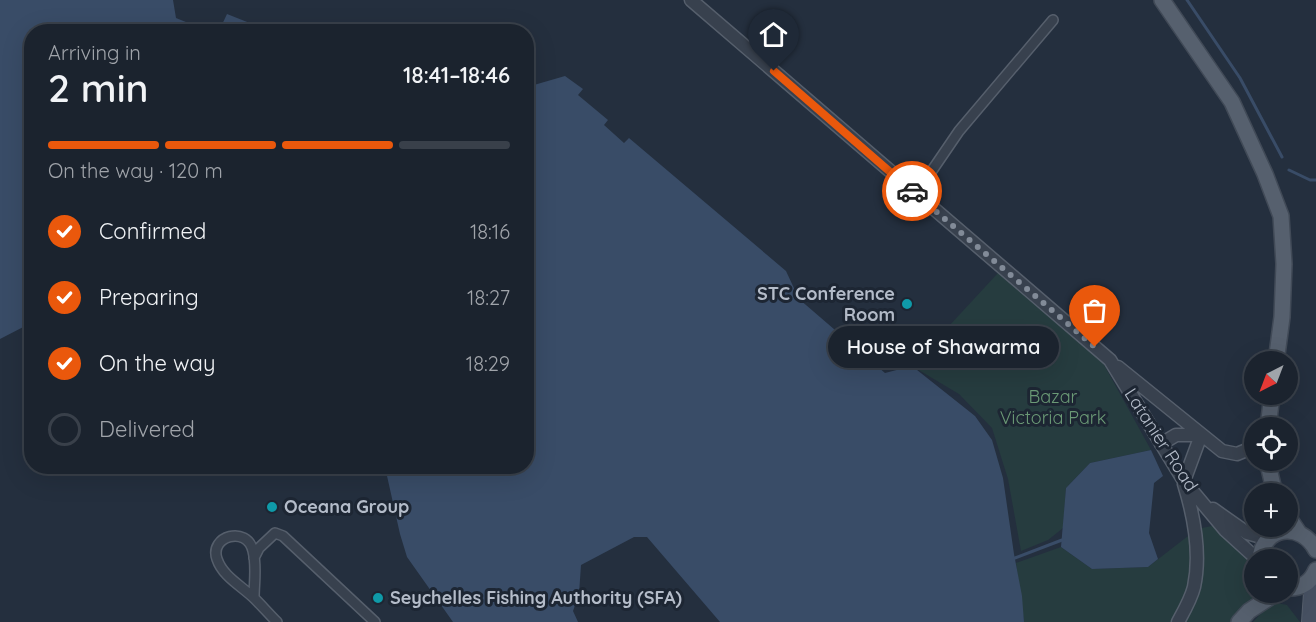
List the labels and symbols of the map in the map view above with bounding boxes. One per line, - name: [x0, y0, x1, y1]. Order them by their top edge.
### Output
- pin: [748, 9, 799, 71]
- courier: [882, 161, 942, 221]
- place label: STC Conference Room: [757, 282, 895, 326]
- pin: [1069, 285, 1120, 347]
- marker: STC Conference Room: [900, 297, 914, 311]
- callout: House of Shawarma: [828, 326, 1059, 368]
- north arrow: [1244, 351, 1298, 405]
- street label: Latanier Road: [1120, 384, 1203, 496]
- park label: Bazar Victoria Park: [1000, 385, 1106, 429]
- place label: Oceana Group: [284, 495, 409, 518]
- marker: Oceana Group: [265, 500, 279, 514]
- place label: Seychelles Fishing Authority (SFA): [390, 586, 682, 609]
- marker: Seychelles Fishing Authority (SFA): [371, 591, 385, 605]

